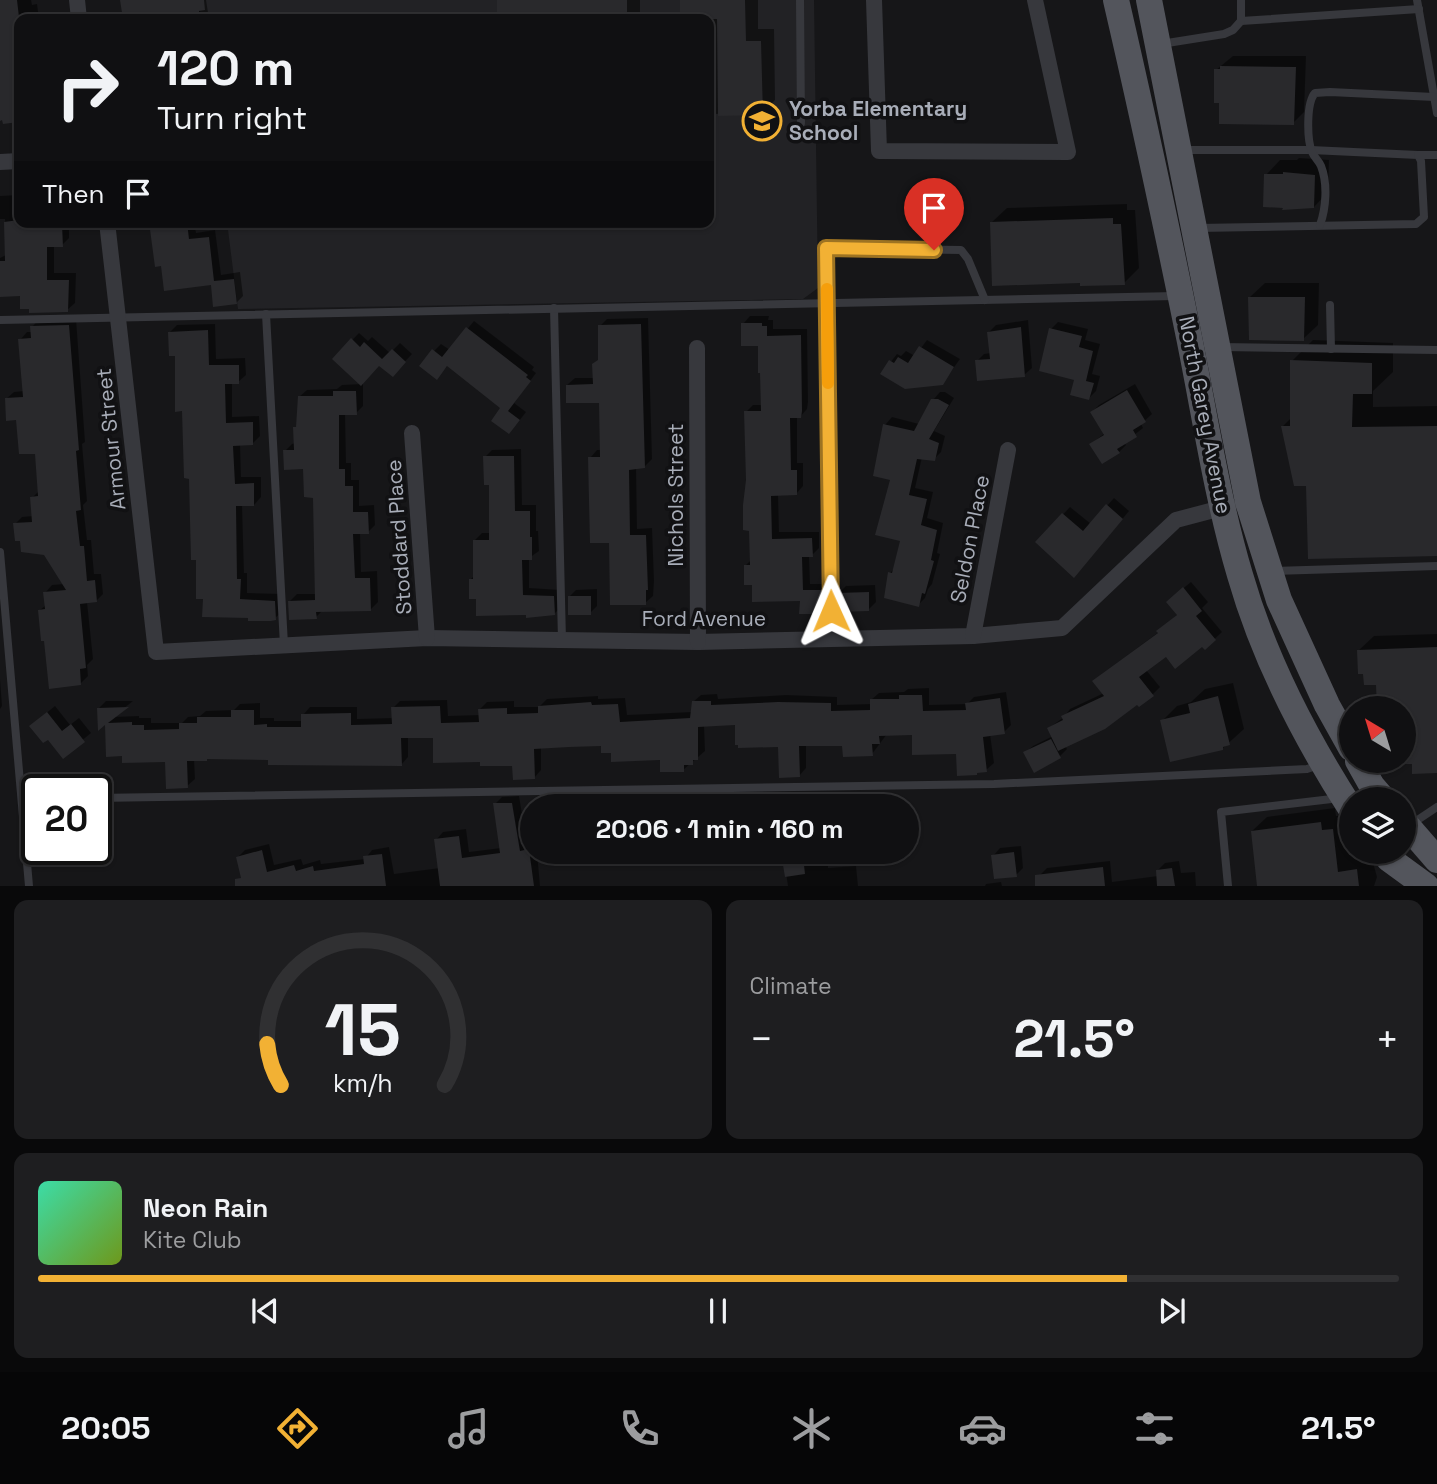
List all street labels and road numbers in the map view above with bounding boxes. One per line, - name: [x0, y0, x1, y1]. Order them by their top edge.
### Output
- street label: North Garey Avenue: [1173, 314, 1238, 516]
- street label: Armour Street: [90, 367, 131, 511]
- street label: Nichols Street: [662, 423, 689, 567]
- street label: Stoddard Place: [380, 459, 417, 615]
- street label: Seldon Place: [944, 473, 995, 605]
- street label: Ford Avenue: [642, 605, 766, 632]

